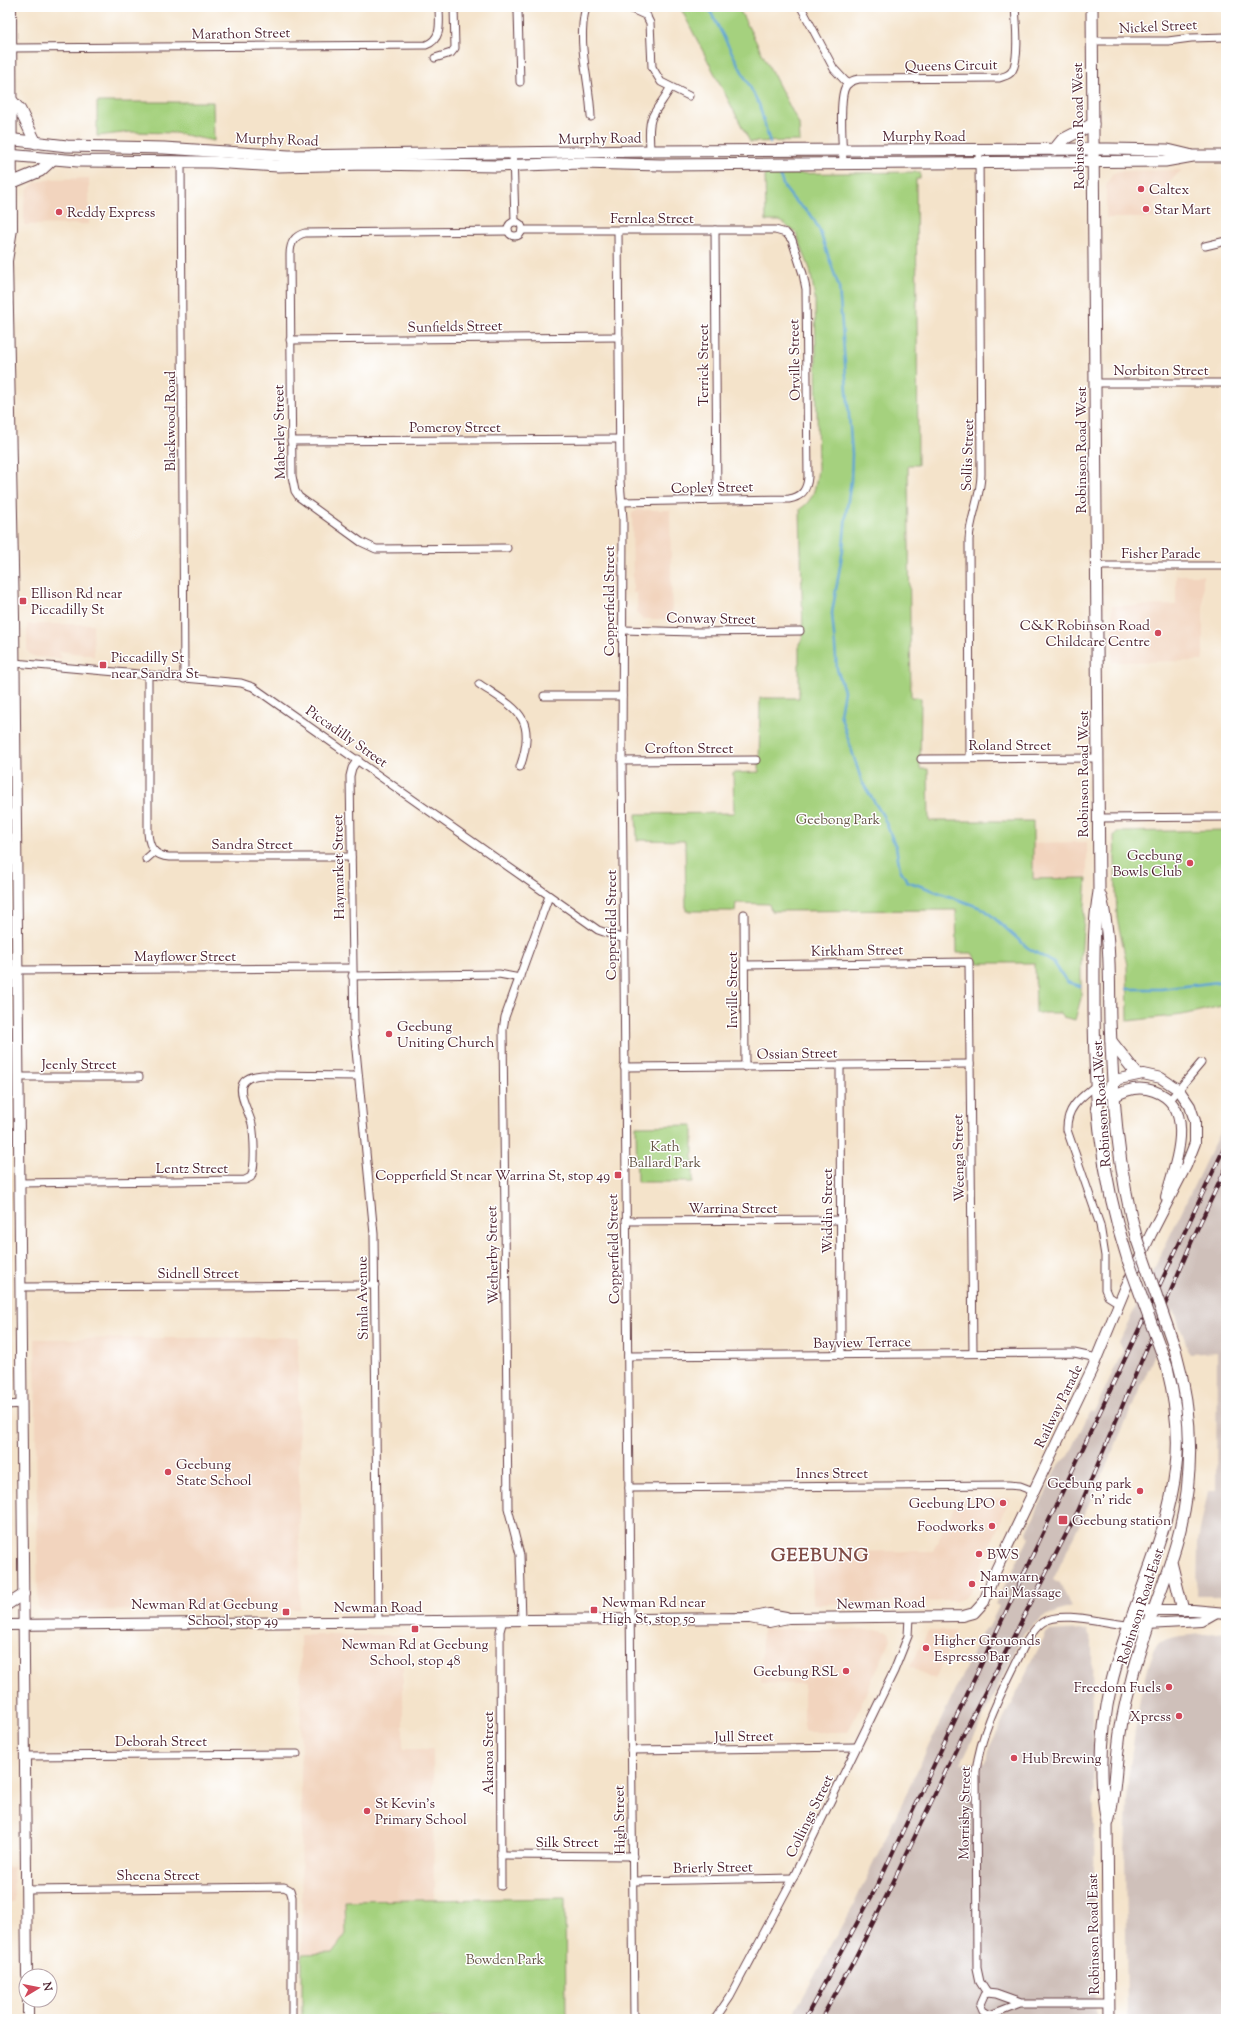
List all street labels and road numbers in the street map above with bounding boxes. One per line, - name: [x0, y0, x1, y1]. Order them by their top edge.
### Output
- street label: Nickel Street: [1119, 16, 1198, 40]
- street label: Marathon Street: [192, 24, 291, 46]
- street label: Queens Circuit: [904, 56, 998, 78]
- street label: Robinson Road West: [1069, 62, 1091, 190]
- street label: Murphy Road: [882, 128, 966, 148]
- street label: Murphy Road: [558, 129, 642, 151]
- street label: Murphy Road: [235, 130, 319, 152]
- street label: Fernlea Street: [610, 210, 694, 230]
- street label: Sunfields Street: [407, 317, 503, 339]
- street label: Orville Street: [785, 319, 807, 401]
- street label: Terrick Street: [695, 324, 715, 406]
- street label: Norbiton Street: [1113, 362, 1209, 382]
- street label: Blackwood Road: [162, 371, 182, 471]
- street label: Maberley Street: [270, 384, 292, 479]
- street label: Robinson Road West: [1073, 386, 1093, 513]
- street label: Sollis Street: [958, 418, 980, 492]
- street label: Pomeroy Street: [409, 419, 501, 439]
- street label: Copley Street: [671, 478, 754, 500]
- street label: Fisher Parade: [1121, 545, 1201, 565]
- street label: Copperfield Street: [601, 546, 621, 656]
- street label: Conway Street: [666, 609, 756, 631]
- street label: Piccadilly Street: [301, 702, 391, 774]
- street label: Robinson Road West: [1075, 710, 1095, 837]
- street label: Roland Street: [969, 737, 1052, 757]
- street label: Crofton Street: [645, 740, 734, 760]
- street label: Haymarket Street: [329, 814, 351, 920]
- street label: Sandra Street: [211, 836, 293, 856]
- street label: Copperfield Street: [603, 870, 623, 980]
- street label: Kirkham Street: [811, 941, 904, 963]
- street label: Mayflower Street: [134, 948, 236, 968]
- street label: Inville Street: [724, 951, 744, 1029]
- street label: Robinson Road West: [1089, 1040, 1117, 1168]
- street label: Ossian Street: [756, 1044, 838, 1066]
- street label: Jeenly Street: [40, 1056, 117, 1076]
- street label: Weenga Street: [949, 1114, 971, 1202]
- street label: Lentz Street: [156, 1160, 228, 1180]
- street label: Widdin Street: [819, 1168, 839, 1254]
- street label: Copperfield Street: [604, 1193, 626, 1304]
- street label: Warrina Street: [688, 1200, 778, 1220]
- street label: Wetherby Street: [483, 1205, 505, 1304]
- street label: Simla Avenue: [353, 1256, 375, 1340]
- street label: Sidnell Street: [157, 1265, 239, 1285]
- street label: Bayview Terrace: [813, 1333, 911, 1355]
- street label: Railway Parade: [1031, 1362, 1089, 1452]
- street label: Innes Street: [796, 1465, 868, 1485]
- street label: Robinson Road East: [1114, 1546, 1170, 1667]
- street label: Newman Road: [837, 1594, 926, 1616]
- street label: Newman Road: [334, 1599, 422, 1619]
- street label: Akaroa Street: [480, 1711, 500, 1795]
- street label: Jull Street: [713, 1727, 774, 1749]
- street label: Deborah Street: [115, 1733, 207, 1753]
- street label: Morrisby Street: [955, 1766, 977, 1860]
- street label: Collings Street: [782, 1772, 840, 1862]
- street label: High Street: [610, 1785, 632, 1855]
- street label: Silk Street: [535, 1834, 599, 1854]
- street label: Brierly Street: [673, 1858, 753, 1880]
- street label: Sheena Street: [116, 1867, 200, 1887]
- street label: Robinson Road East: [1084, 1873, 1106, 1995]

